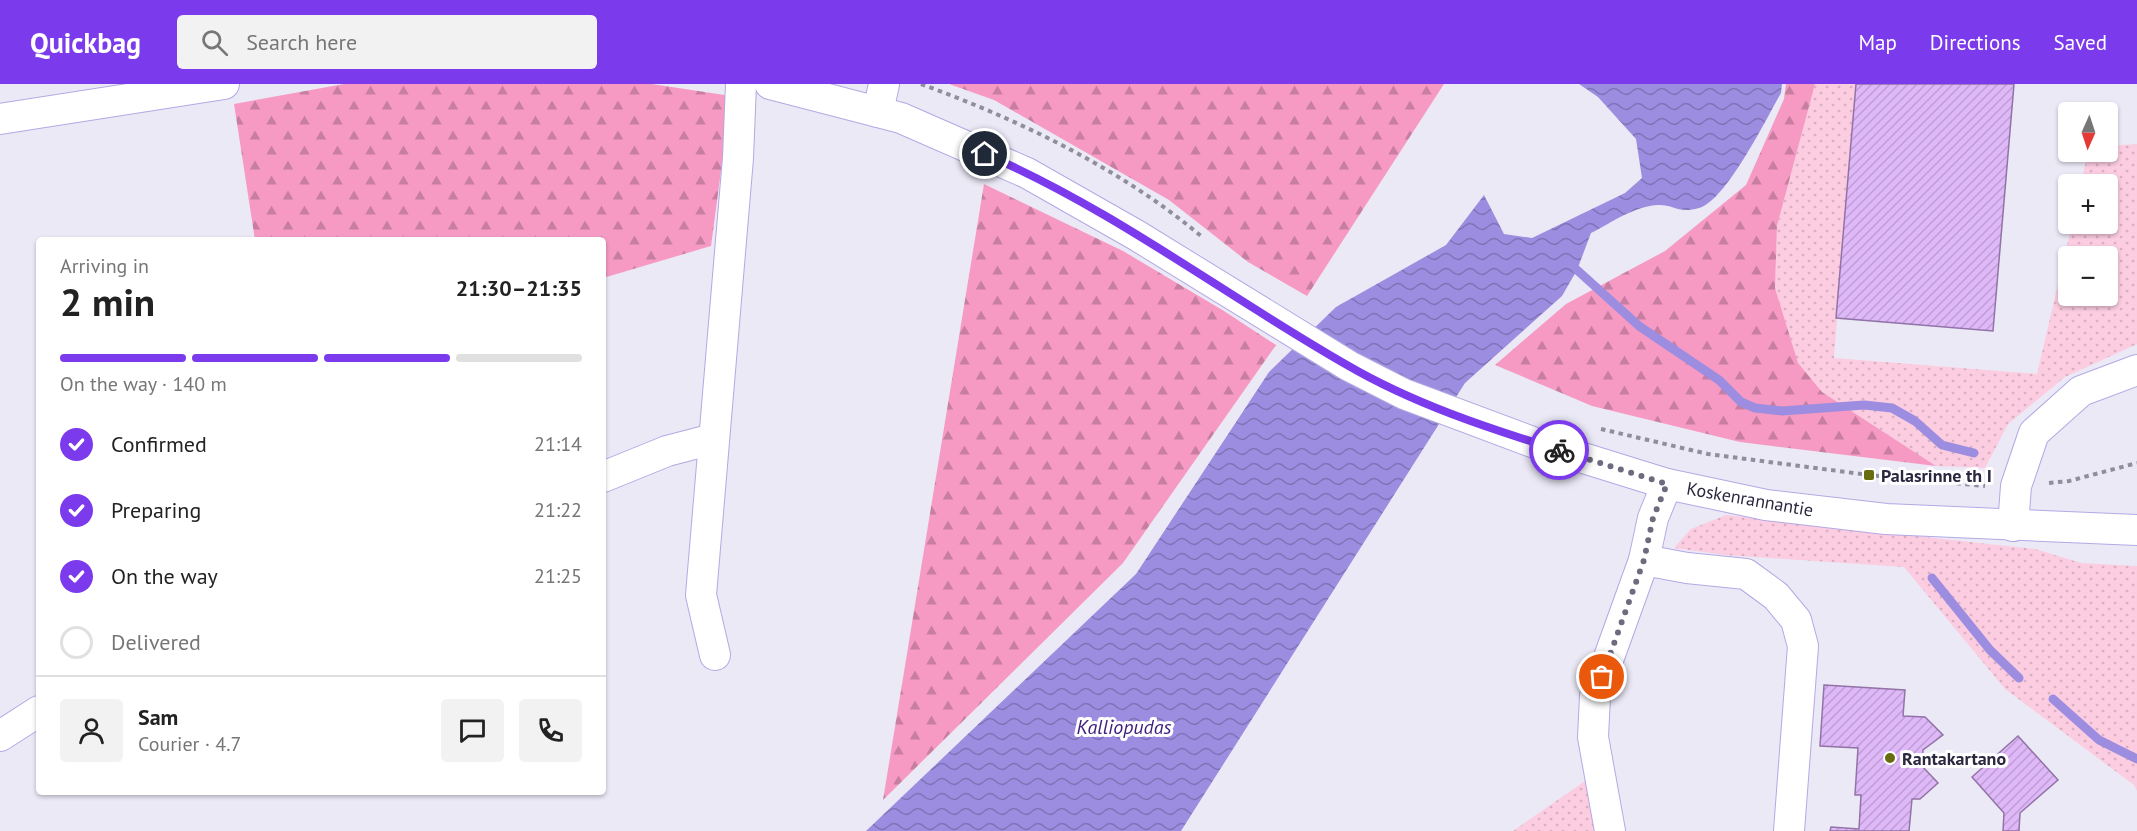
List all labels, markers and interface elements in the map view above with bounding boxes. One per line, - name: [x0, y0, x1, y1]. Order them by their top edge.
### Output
- search box: [177, 15, 597, 69]
- text: Quickbag: [30, 24, 141, 61]
- icon: search: [198, 26, 231, 59]
- text: Search here: [246, 28, 357, 56]
- text: Map: [1858, 29, 1897, 56]
- text: Directions: [1930, 29, 2021, 56]
- text: Saved: [2054, 29, 2107, 56]
- north arrow: [2058, 102, 2118, 162]
- map controls: [2058, 102, 2118, 306]
- pin: [959, 128, 1010, 179]
- icon: home: [968, 137, 1001, 170]
- button: +: [2058, 174, 2118, 234]
- button: −: [2058, 246, 2118, 306]
- text: Arriving in: [60, 253, 149, 279]
- text: 21:30–21:35: [456, 274, 582, 302]
- text: 2 min: [60, 276, 155, 327]
- text: On the way · 140 m: [60, 371, 227, 397]
- courier: [1529, 420, 1589, 480]
- icon: check: [60, 428, 93, 461]
- text: Confirmed: [111, 430, 207, 458]
- text: 21:14: [534, 431, 582, 457]
- icon: bike: [1543, 434, 1576, 467]
- place label: Palasrinne th I: [1881, 464, 1992, 487]
- marker: Palasrinne th I: [1862, 468, 1876, 482]
- street label: Koskenrannantie: [1685, 477, 1815, 521]
- icon: check: [60, 494, 93, 527]
- text: Preparing: [111, 496, 201, 524]
- text: 21:22: [534, 497, 582, 523]
- icon: check: [60, 560, 93, 593]
- text: On the way: [111, 562, 218, 590]
- text: 21:25: [534, 563, 582, 589]
- text: Delivered: [111, 628, 201, 656]
- pin: [1576, 651, 1627, 702]
- icon: bag: [1585, 660, 1618, 693]
- button: person: [60, 699, 123, 762]
- button: chat: [441, 699, 504, 762]
- button: phone: [519, 699, 582, 762]
- text: Sam: [138, 703, 178, 731]
- water label: Kalliopudas: [1077, 714, 1172, 740]
- text: Courier · 4.7: [138, 731, 241, 757]
- place label: Rantakartano: [1902, 747, 2006, 770]
- marker: Rantakartano: [1883, 751, 1897, 765]

